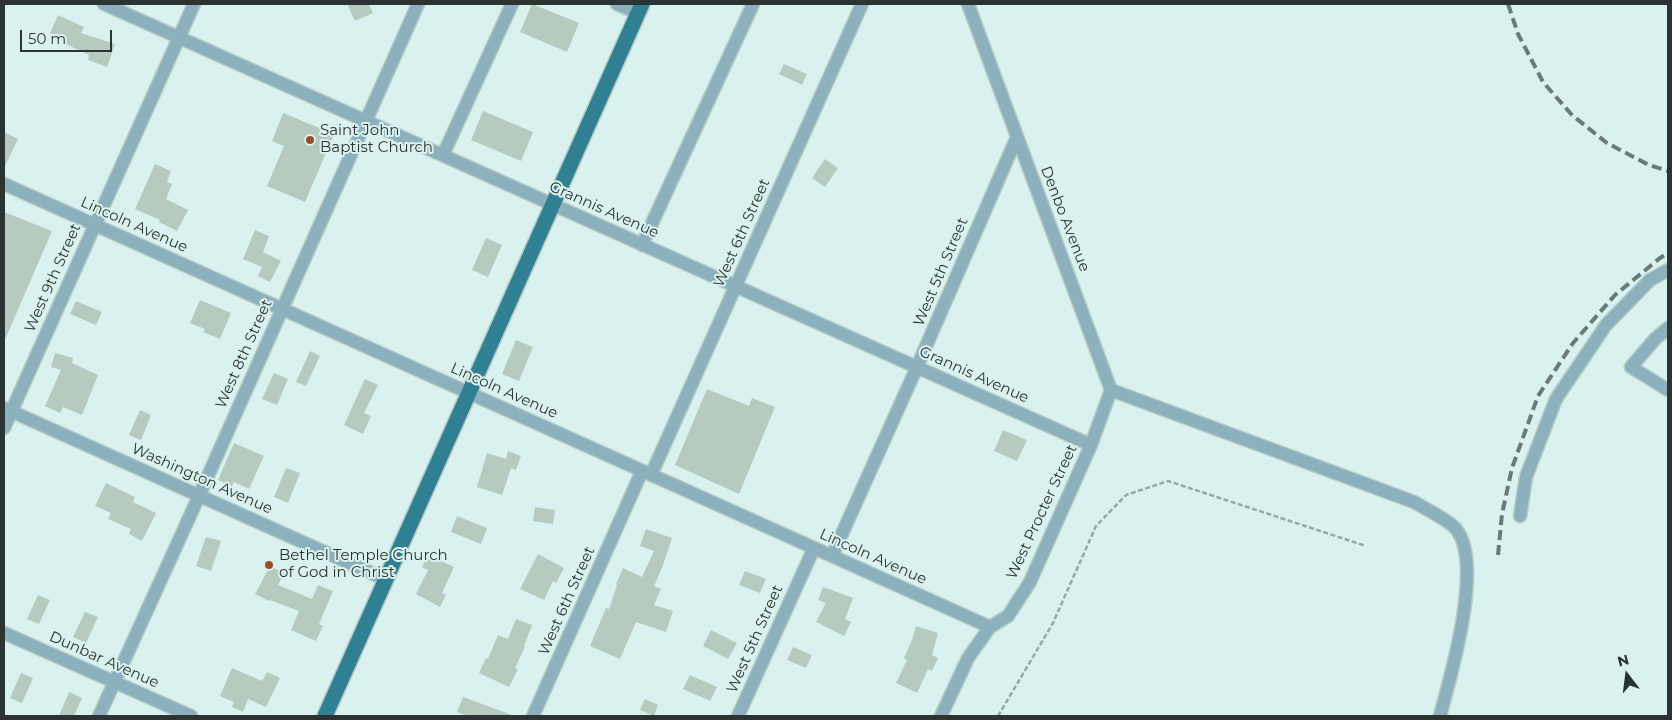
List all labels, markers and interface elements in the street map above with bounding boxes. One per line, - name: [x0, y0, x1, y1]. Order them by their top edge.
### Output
- scale bar: [22, 20, 115, 52]
- text: 50 m: [28, 29, 66, 48]
- place label: Saint John Baptist Church: [320, 122, 433, 157]
- marker: Saint John Baptist Church: [304, 134, 316, 146]
- street label: Denbo Avenue: [1037, 164, 1093, 274]
- street label: West 6th Street: [710, 176, 774, 290]
- street label: Grannis Avenue: [546, 178, 662, 242]
- street label: Lincoln Avenue: [78, 193, 190, 257]
- street label: West 5th Street: [910, 215, 972, 329]
- street label: West 9th Street: [21, 221, 85, 335]
- street label: West 8th Street: [212, 297, 276, 411]
- street label: Grannis Avenue: [916, 343, 1032, 407]
- street label: Lincoln Avenue: [448, 359, 560, 423]
- street label: Washington Avenue: [129, 440, 275, 518]
- street label: West Procter Street: [1003, 442, 1081, 582]
- street label: Lincoln Avenue: [817, 525, 929, 589]
- street label: West 6th Street: [535, 544, 599, 658]
- place label: Bethel Temple Church of God in Christ: [279, 547, 448, 582]
- marker: Bethel Temple Church of God in Christ: [263, 559, 275, 571]
- street label: West 5th Street: [723, 582, 787, 696]
- street label: Dunbar Avenue: [46, 628, 162, 692]
- north arrow: [1602, 650, 1652, 700]
- text: N: [1615, 650, 1631, 671]

